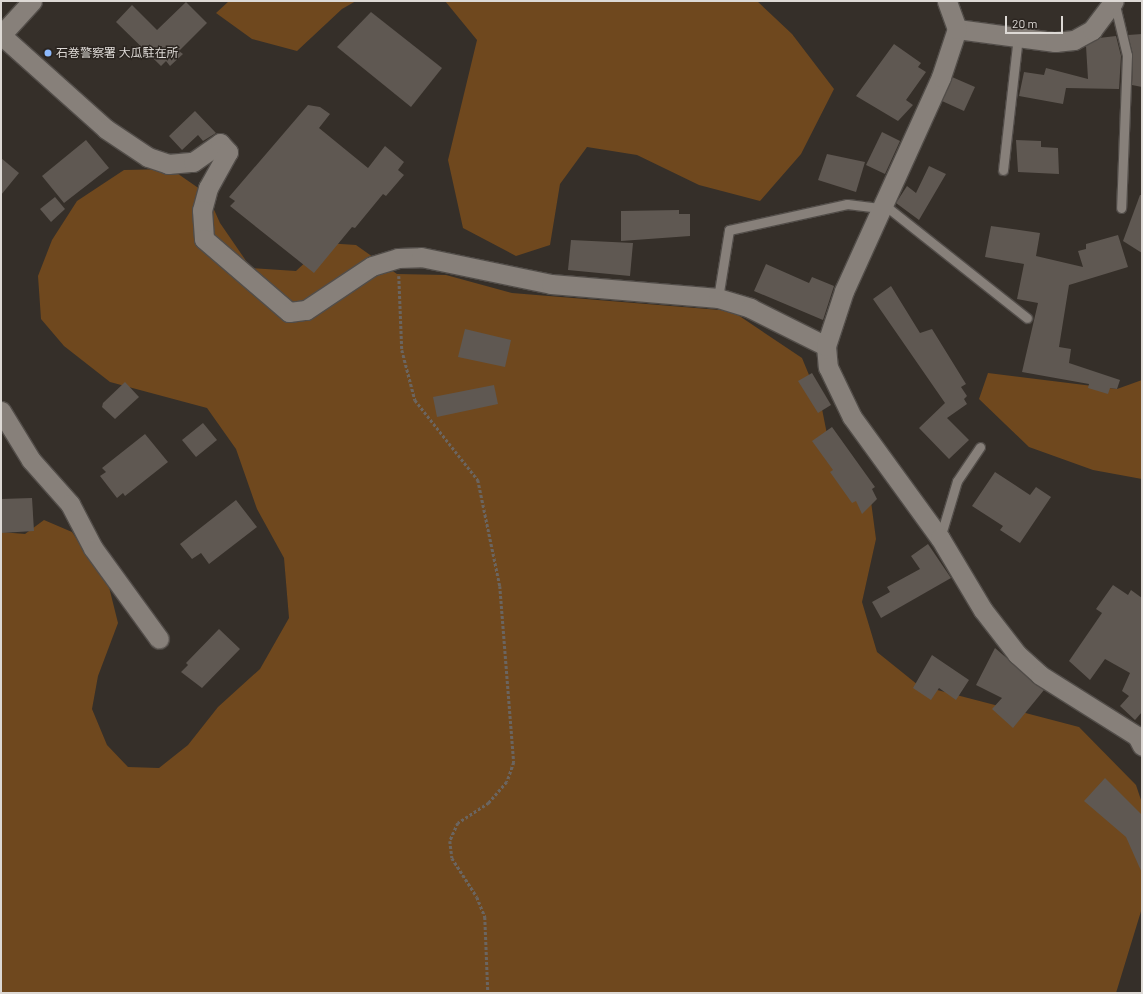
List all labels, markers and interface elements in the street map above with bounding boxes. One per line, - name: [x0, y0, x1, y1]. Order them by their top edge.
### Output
- scale bar: [1007, 8, 1065, 34]
- text: 20 m: [1012, 16, 1038, 30]
- place label: 石巻警察署 大瓜駐在所: [56, 46, 178, 60]
- marker: 石巻警察署 大瓜駐在所: [43, 48, 53, 58]

